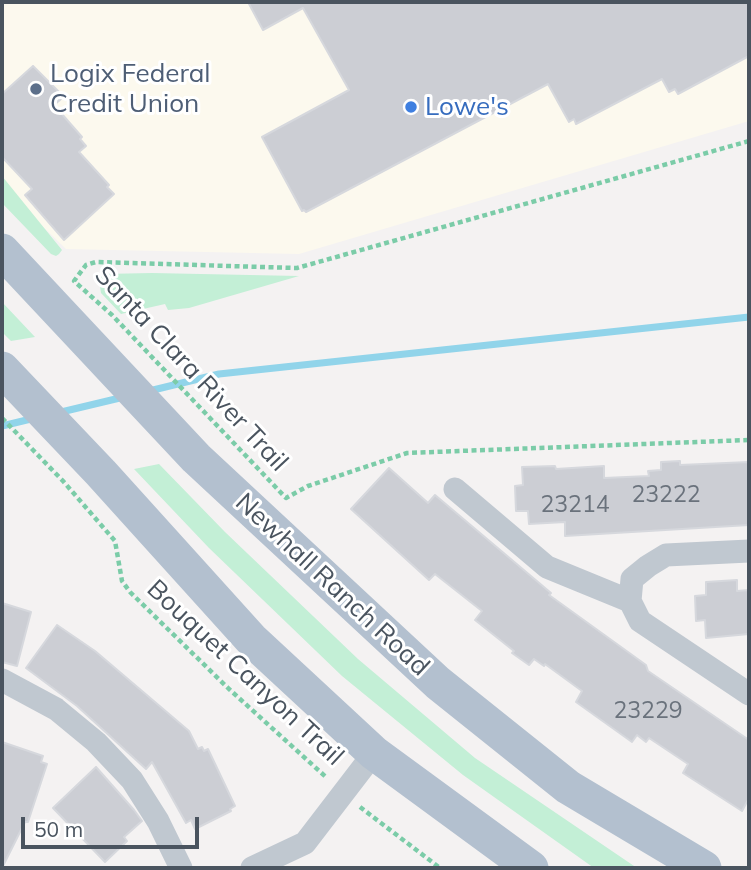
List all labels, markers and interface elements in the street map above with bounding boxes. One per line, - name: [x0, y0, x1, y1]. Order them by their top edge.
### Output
- place label: Logix Federal Credit Union: [50, 58, 211, 119]
- marker: Logix Federal Credit Union: [28, 81, 44, 97]
- place label: Lowe's: [425, 91, 509, 123]
- marker: Lowe's: [403, 99, 419, 115]
- street label: Santa Clara River Trail: [88, 260, 294, 478]
- house number: 23222: [632, 481, 700, 509]
- street label: Newhall Ranch Road: [229, 487, 435, 683]
- house number: 23214: [541, 491, 609, 519]
- street label: Bouquet Canyon Trail: [140, 574, 350, 772]
- house number: 23229: [614, 697, 682, 725]
- scale bar: [24, 804, 203, 848]
- text: 50 m: [34, 816, 83, 842]

